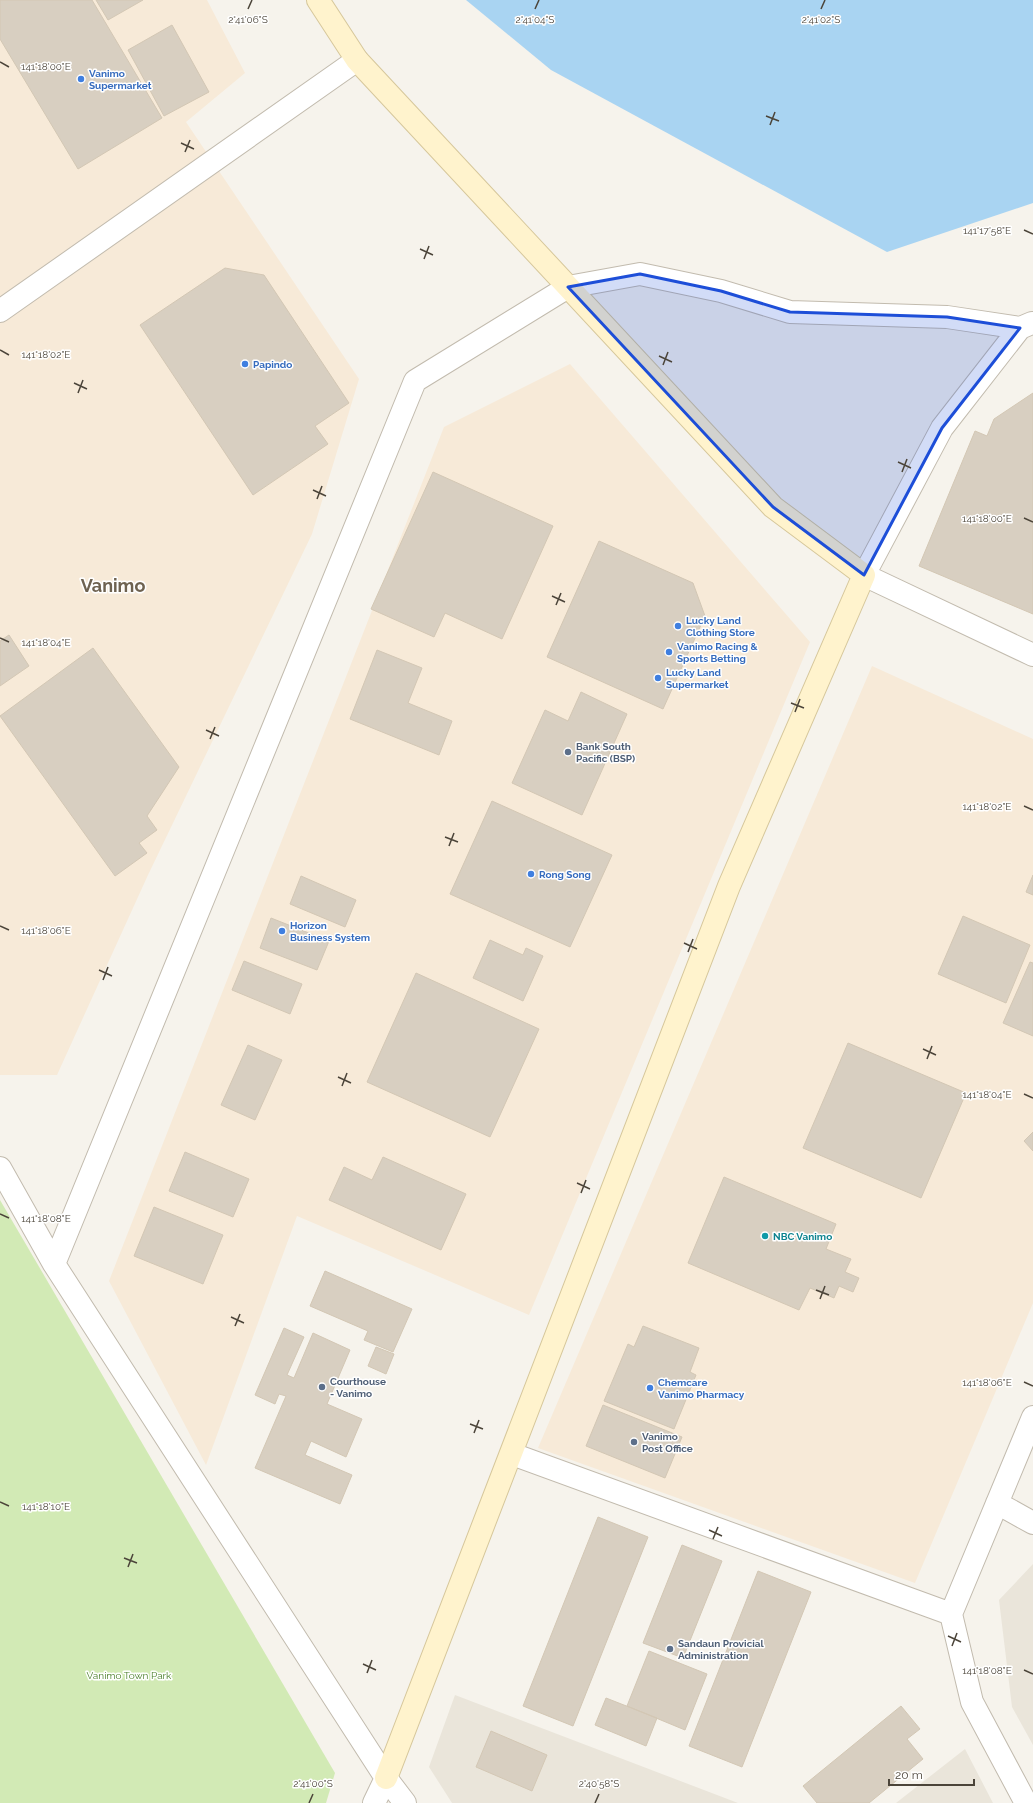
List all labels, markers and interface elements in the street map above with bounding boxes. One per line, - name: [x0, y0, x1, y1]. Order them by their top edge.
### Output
- text: 2°41'06"S: [228, 14, 268, 25]
- text: 2°41'04"S: [516, 14, 554, 25]
- text: 2°41'02"S: [802, 14, 840, 25]
- text: 141°18'00"E: [21, 61, 71, 72]
- place label: Vanimo Supermarket: [89, 68, 152, 91]
- marker: Vanimo Supermarket: [76, 74, 86, 84]
- text: 141°17'58"E: [963, 225, 1011, 236]
- text: 141°18'02"E: [22, 349, 70, 360]
- marker: Papindo: [240, 359, 250, 369]
- place label: Papindo: [253, 359, 292, 370]
- text: 141°18'00"E: [962, 513, 1012, 524]
- district label: Vanimo: [81, 575, 145, 596]
- place label: Lucky Land Clothing Store: [686, 615, 755, 638]
- marker: Lucky Land Clothing Store: [673, 621, 683, 631]
- text: 141°18'04"E: [21, 637, 71, 648]
- place label: Vanimo Racing & Sports Betting: [677, 641, 759, 664]
- marker: Vanimo Racing & Sports Betting: [664, 647, 674, 657]
- place label: Lucky Land Supermarket: [666, 667, 729, 690]
- marker: Lucky Land Supermarket: [653, 673, 663, 683]
- place label: Bank South Pacific (BSP): [576, 741, 635, 764]
- marker: Bank South Pacific (BSP): [563, 747, 573, 757]
- text: 141°18'02"E: [963, 801, 1011, 812]
- marker: Rong Song: [526, 869, 536, 879]
- place label: Rong Song: [539, 869, 591, 880]
- place label: Horizon Business System: [290, 920, 370, 943]
- text: 141°18'06"E: [21, 925, 71, 936]
- marker: Horizon Business System: [277, 926, 287, 936]
- text: 141°18'04"E: [962, 1089, 1012, 1100]
- text: 141°18'08"E: [21, 1213, 71, 1224]
- marker: NBC Vanimo: [760, 1231, 770, 1241]
- place label: NBC Vanimo: [773, 1231, 832, 1242]
- place label: Courthouse - Vanimo: [330, 1376, 386, 1399]
- place label: Chemcare Vanimo Pharmacy: [658, 1377, 745, 1400]
- text: 141°18'06"E: [962, 1377, 1012, 1388]
- marker: Courthouse - Vanimo: [317, 1382, 327, 1392]
- marker: Chemcare Vanimo Pharmacy: [645, 1383, 655, 1393]
- place label: Vanimo Post Office: [642, 1431, 693, 1454]
- marker: Vanimo Post Office: [629, 1437, 639, 1447]
- text: 141°18'10"E: [22, 1501, 70, 1512]
- place label: Sandaun Provicial Administration: [678, 1638, 765, 1661]
- marker: Sandaun Provicial Administration: [665, 1644, 675, 1654]
- text: 141°18'08"E: [962, 1665, 1012, 1676]
- park label: Vanimo Town Park: [87, 1670, 172, 1681]
- scale bar: [889, 1761, 974, 1787]
- text: 20 m: [895, 1768, 923, 1782]
- text: 2°41'00"S: [293, 1778, 333, 1789]
- text: 2°40'58"S: [579, 1778, 619, 1789]

